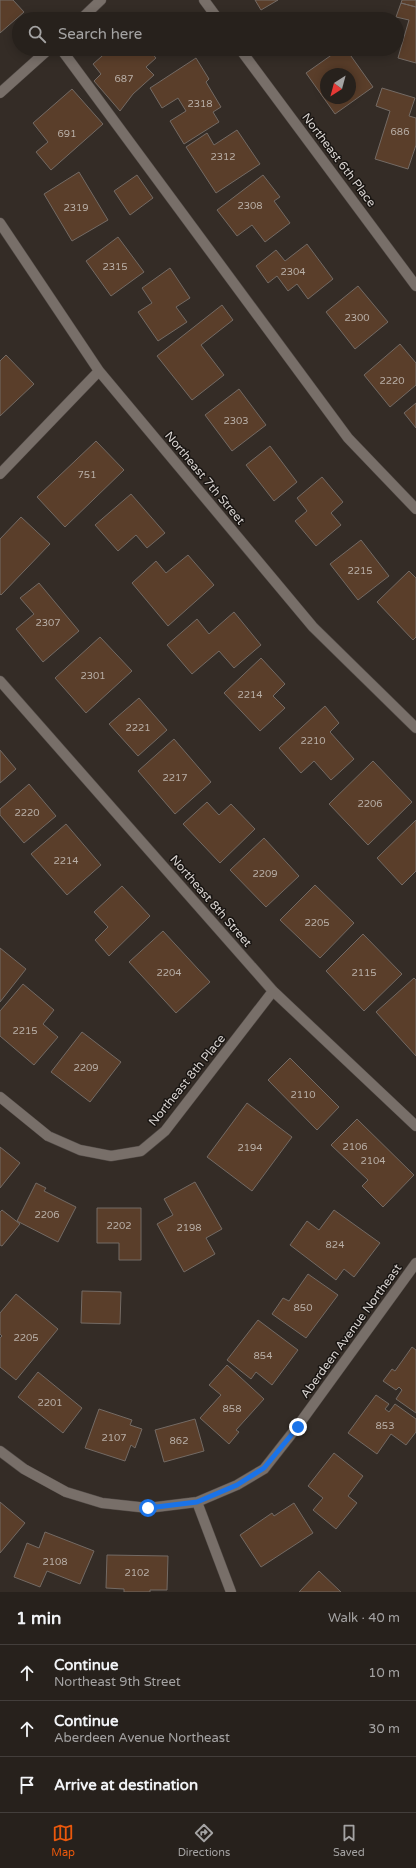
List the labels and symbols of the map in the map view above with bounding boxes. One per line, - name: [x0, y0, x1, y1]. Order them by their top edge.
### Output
- north arrow: [320, 68, 356, 104]
- house number: 687: [115, 73, 133, 85]
- house number: 2318: [187, 98, 213, 110]
- street label: Northeast 6th Place: [299, 110, 379, 210]
- house number: 686: [391, 126, 409, 138]
- house number: 691: [58, 128, 76, 140]
- house number: 2312: [210, 151, 236, 163]
- house number: 2308: [237, 200, 263, 212]
- house number: 2319: [63, 202, 89, 214]
- house number: 2315: [102, 261, 128, 273]
- house number: 2304: [280, 266, 306, 278]
- house number: 2300: [344, 312, 370, 324]
- house number: 2220: [379, 375, 405, 387]
- house number: 2303: [223, 415, 249, 427]
- street label: Northeast 7th Street: [162, 429, 248, 528]
- house number: 751: [78, 469, 96, 481]
- house number: 2215: [347, 565, 373, 577]
- house number: 2307: [35, 617, 61, 629]
- house number: 2301: [80, 670, 106, 682]
- house number: 2214: [237, 689, 263, 701]
- house number: 2221: [125, 722, 151, 734]
- house number: 2210: [300, 735, 326, 747]
- house number: 2217: [162, 772, 188, 784]
- house number: 2206: [357, 798, 383, 810]
- house number: 2220: [14, 807, 40, 819]
- street label: Northeast 8th Street: [167, 852, 255, 950]
- house number: 2214: [53, 855, 79, 867]
- house number: 2209: [252, 868, 278, 880]
- house number: 2205: [304, 917, 330, 929]
- house number: 2204: [156, 967, 182, 979]
- house number: 2115: [351, 967, 377, 979]
- house number: 2215: [12, 1025, 38, 1037]
- street label: Northeast 8th Place: [146, 1031, 228, 1129]
- house number: 2209: [73, 1062, 99, 1074]
- house number: 2110: [290, 1089, 316, 1101]
- house number: 2106: [342, 1141, 368, 1153]
- house number: 2194: [237, 1142, 263, 1154]
- house number: 2104: [360, 1155, 386, 1167]
- house number: 2206: [34, 1209, 60, 1221]
- house number: 2202: [106, 1220, 132, 1232]
- house number: 2198: [176, 1222, 202, 1234]
- house number: 824: [326, 1239, 344, 1251]
- street label: Aberdeen Avenue Northeast: [298, 1261, 405, 1401]
- house number: 850: [294, 1302, 312, 1314]
- house number: 2205: [13, 1332, 39, 1344]
- house number: 854: [254, 1350, 272, 1362]
- house number: 2201: [37, 1397, 63, 1409]
- house number: 858: [223, 1403, 241, 1415]
- route end: [289, 1418, 307, 1436]
- house number: 853: [376, 1420, 394, 1432]
- house number: 2107: [101, 1432, 127, 1444]
- house number: 862: [170, 1435, 188, 1447]
- route start: [139, 1499, 157, 1517]
- house number: 2108: [42, 1556, 68, 1568]
- house number: 2102: [124, 1567, 150, 1579]

